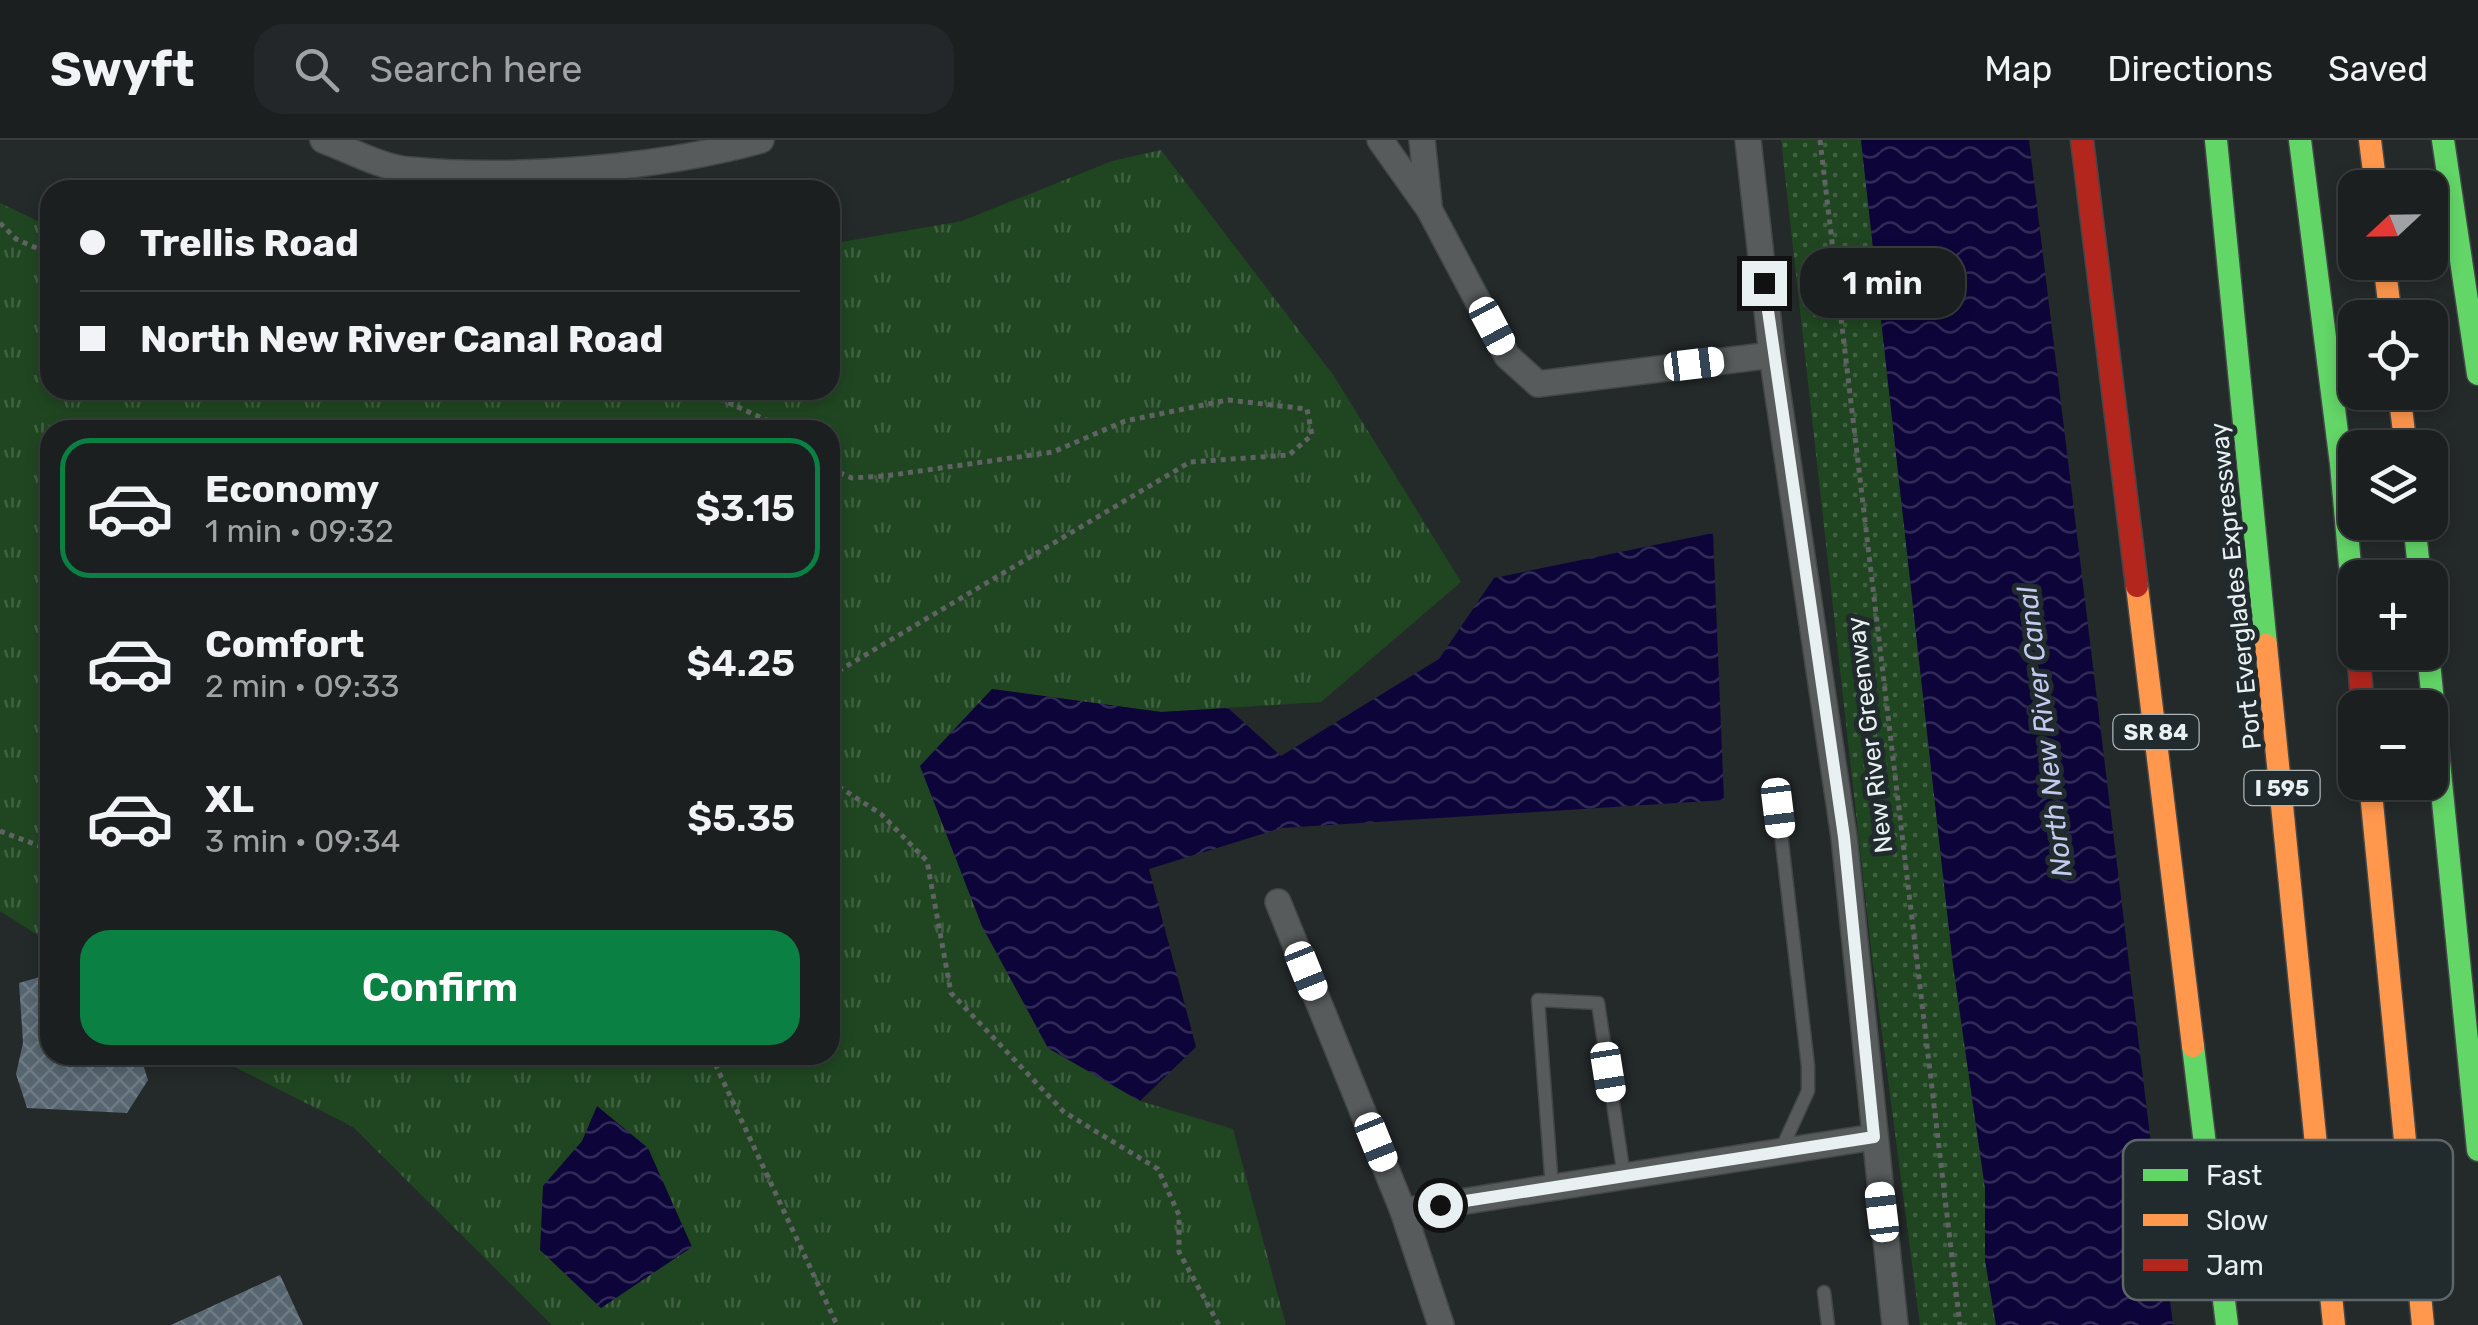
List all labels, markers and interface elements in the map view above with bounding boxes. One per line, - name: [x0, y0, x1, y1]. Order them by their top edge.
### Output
- search box: [254, 24, 954, 114]
- text: Swyft: [50, 41, 194, 98]
- icon: search: [289, 42, 344, 97]
- text: Search here: [369, 46, 583, 92]
- text: Map: [1984, 48, 2052, 90]
- text: Directions: [2107, 48, 2273, 90]
- text: Saved: [2328, 48, 2428, 90]
- north arrow: [2338, 170, 2448, 280]
- map controls: [2338, 170, 2448, 800]
- text: Trellis Road: [140, 220, 359, 266]
- callout: 1 min: [1799, 248, 1964, 318]
- route end: [1742, 261, 1787, 306]
- text: 1 min: [1842, 264, 1923, 302]
- car: [1465, 292, 1519, 360]
- button: locate: [2338, 300, 2448, 410]
- text: North New River Canal Road: [140, 316, 663, 362]
- car: [1662, 345, 1726, 383]
- street label: Port Everglades Expressway: [2204, 421, 2267, 751]
- button: layers: [2338, 430, 2448, 540]
- icon: car: [85, 463, 175, 553]
- text: Economy: [205, 466, 379, 512]
- text: $3.15: [695, 485, 795, 531]
- text: 1 min · 09:32: [205, 512, 394, 550]
- button: +: [2338, 560, 2448, 670]
- water label: North New River Canal: [2010, 584, 2079, 879]
- street label: New River Greenway: [1841, 615, 1898, 855]
- icon: car: [85, 618, 175, 708]
- text: Comfort: [205, 621, 364, 667]
- text: $4.25: [687, 640, 795, 686]
- text: 2 min · 09:33: [205, 667, 399, 705]
- button: −: [2338, 690, 2448, 800]
- road number: SR 84: [2114, 715, 2198, 749]
- road number: I 595: [2244, 771, 2320, 805]
- icon: car: [85, 773, 175, 863]
- text: XL: [205, 776, 254, 822]
- car: [1759, 776, 1797, 840]
- text: $5.35: [687, 795, 795, 841]
- text: 3 min · 09:34: [205, 822, 401, 860]
- button: Confirm: [80, 930, 800, 1045]
- car: [1281, 938, 1331, 1004]
- car: [1588, 1040, 1628, 1104]
- car: [1351, 1109, 1401, 1175]
- legend: [2123, 1140, 2453, 1300]
- text: Fast: [2206, 1159, 2262, 1192]
- car: [1863, 1180, 1901, 1244]
- route start: [1418, 1183, 1463, 1228]
- text: Slow: [2206, 1204, 2268, 1237]
- text: Jam: [2206, 1249, 2264, 1282]

